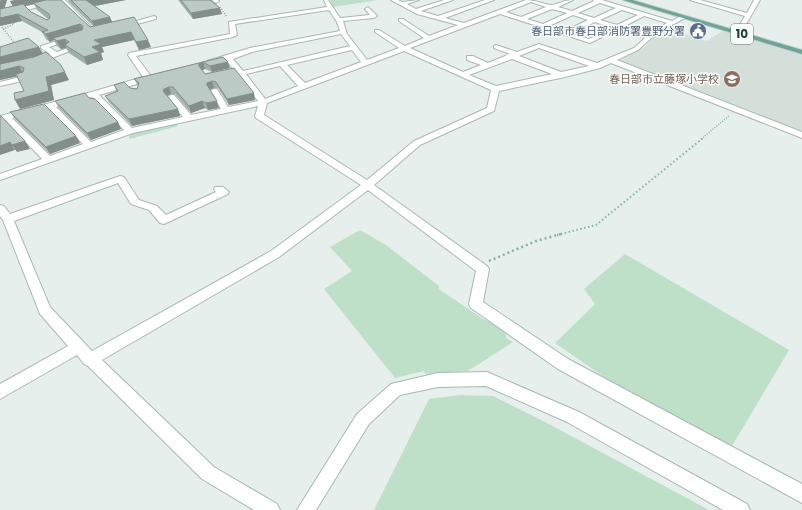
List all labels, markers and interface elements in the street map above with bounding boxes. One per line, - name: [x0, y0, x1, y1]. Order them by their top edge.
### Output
- public building icon: 春日部市春日部消防署豊野分署: [688, 21, 708, 41]
- place label: 春日部市春日部消防署豊野分署: [531, 23, 685, 39]
- road number: 10: [731, 24, 753, 44]
- school or university icon: 春日部市立藤塚小学校: [722, 69, 742, 89]
- place label: 春日部市立藤塚小学校: [609, 71, 719, 87]

